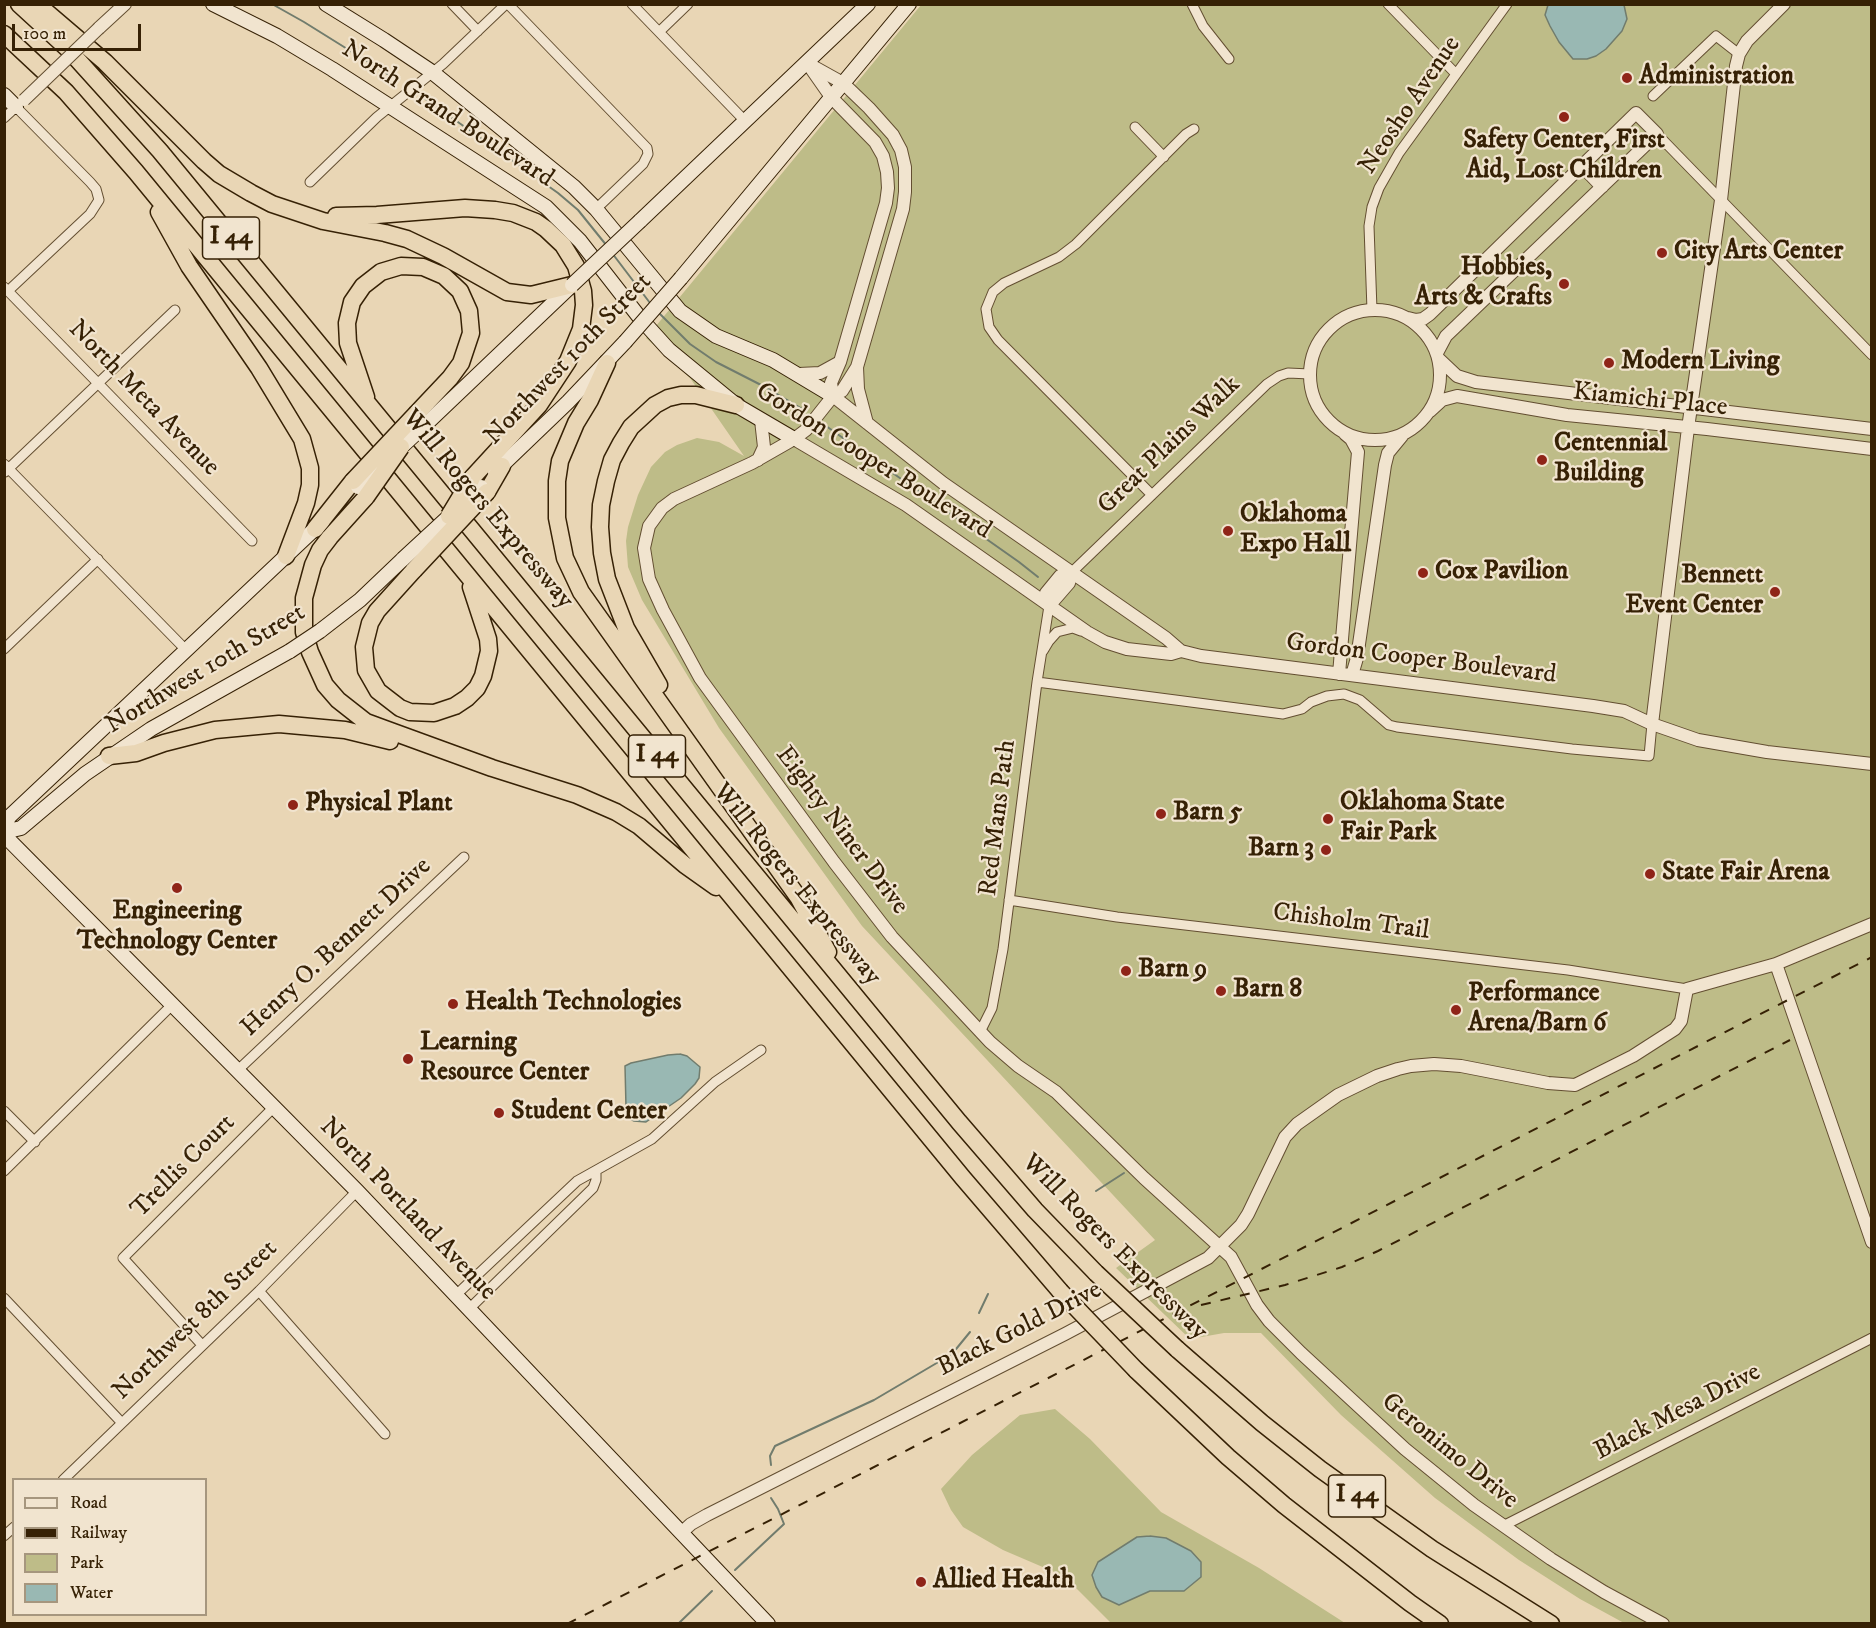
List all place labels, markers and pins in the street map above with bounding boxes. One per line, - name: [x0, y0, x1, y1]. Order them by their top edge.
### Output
- place label: Administration: [1639, 62, 1794, 94]
- marker: Administration: [1620, 71, 1634, 85]
- marker: Safety Center, First Aid, Lost Children: [1557, 110, 1571, 124]
- place label: Safety Center, First Aid, Lost Children: [1463, 126, 1665, 188]
- place label: City Arts Center: [1674, 237, 1843, 269]
- marker: City Arts Center: [1655, 246, 1669, 260]
- place label: Hobbies, Arts & Crafts: [1414, 253, 1552, 314]
- marker: Hobbies, Arts & Crafts: [1557, 277, 1571, 291]
- place label: Modern Living: [1621, 347, 1779, 379]
- marker: Modern Living: [1602, 356, 1616, 370]
- place label: Centennial Building: [1554, 429, 1667, 490]
- marker: Centennial Building: [1535, 453, 1549, 467]
- place label: Oklahoma Expo Hall: [1240, 500, 1351, 562]
- marker: Oklahoma Expo Hall: [1221, 524, 1235, 538]
- place label: Cox Pavilion: [1435, 557, 1568, 589]
- place label: Bennett Event Center: [1625, 561, 1763, 622]
- marker: Cox Pavilion: [1416, 566, 1430, 580]
- marker: Bennett Event Center: [1768, 585, 1782, 599]
- place label: Oklahoma State Fair Park: [1340, 788, 1504, 850]
- place label: Physical Plant: [305, 789, 452, 821]
- marker: Physical Plant: [286, 798, 300, 812]
- place label: Barn 5: [1173, 798, 1242, 830]
- marker: Barn 5: [1154, 807, 1168, 821]
- marker: Oklahoma State Fair Park: [1321, 812, 1335, 826]
- place label: Barn 3: [1248, 834, 1314, 866]
- marker: Barn 3: [1319, 843, 1333, 857]
- place label: State Fair Arena: [1662, 858, 1829, 890]
- marker: State Fair Arena: [1643, 867, 1657, 881]
- marker: Engineering Technology Center: [170, 881, 184, 895]
- place label: Engineering Technology Center: [77, 897, 277, 958]
- place label: Barn 9: [1138, 955, 1207, 987]
- marker: Barn 9: [1119, 964, 1133, 978]
- place label: Barn 8: [1233, 975, 1302, 1007]
- place label: Performance Arena/Barn 6: [1468, 979, 1607, 1040]
- marker: Barn 8: [1214, 984, 1228, 998]
- place label: Health Technologies: [465, 988, 681, 1020]
- marker: Health Technologies: [446, 997, 460, 1011]
- marker: Performance Arena/Barn 6: [1449, 1003, 1463, 1017]
- place label: Learning Resource Center: [420, 1028, 589, 1090]
- marker: Learning Resource Center: [401, 1052, 415, 1066]
- place label: Student Center: [511, 1097, 667, 1129]
- marker: Student Center: [492, 1106, 506, 1120]
- place label: Allied Health: [933, 1566, 1074, 1598]
- marker: Allied Health: [914, 1575, 928, 1589]

